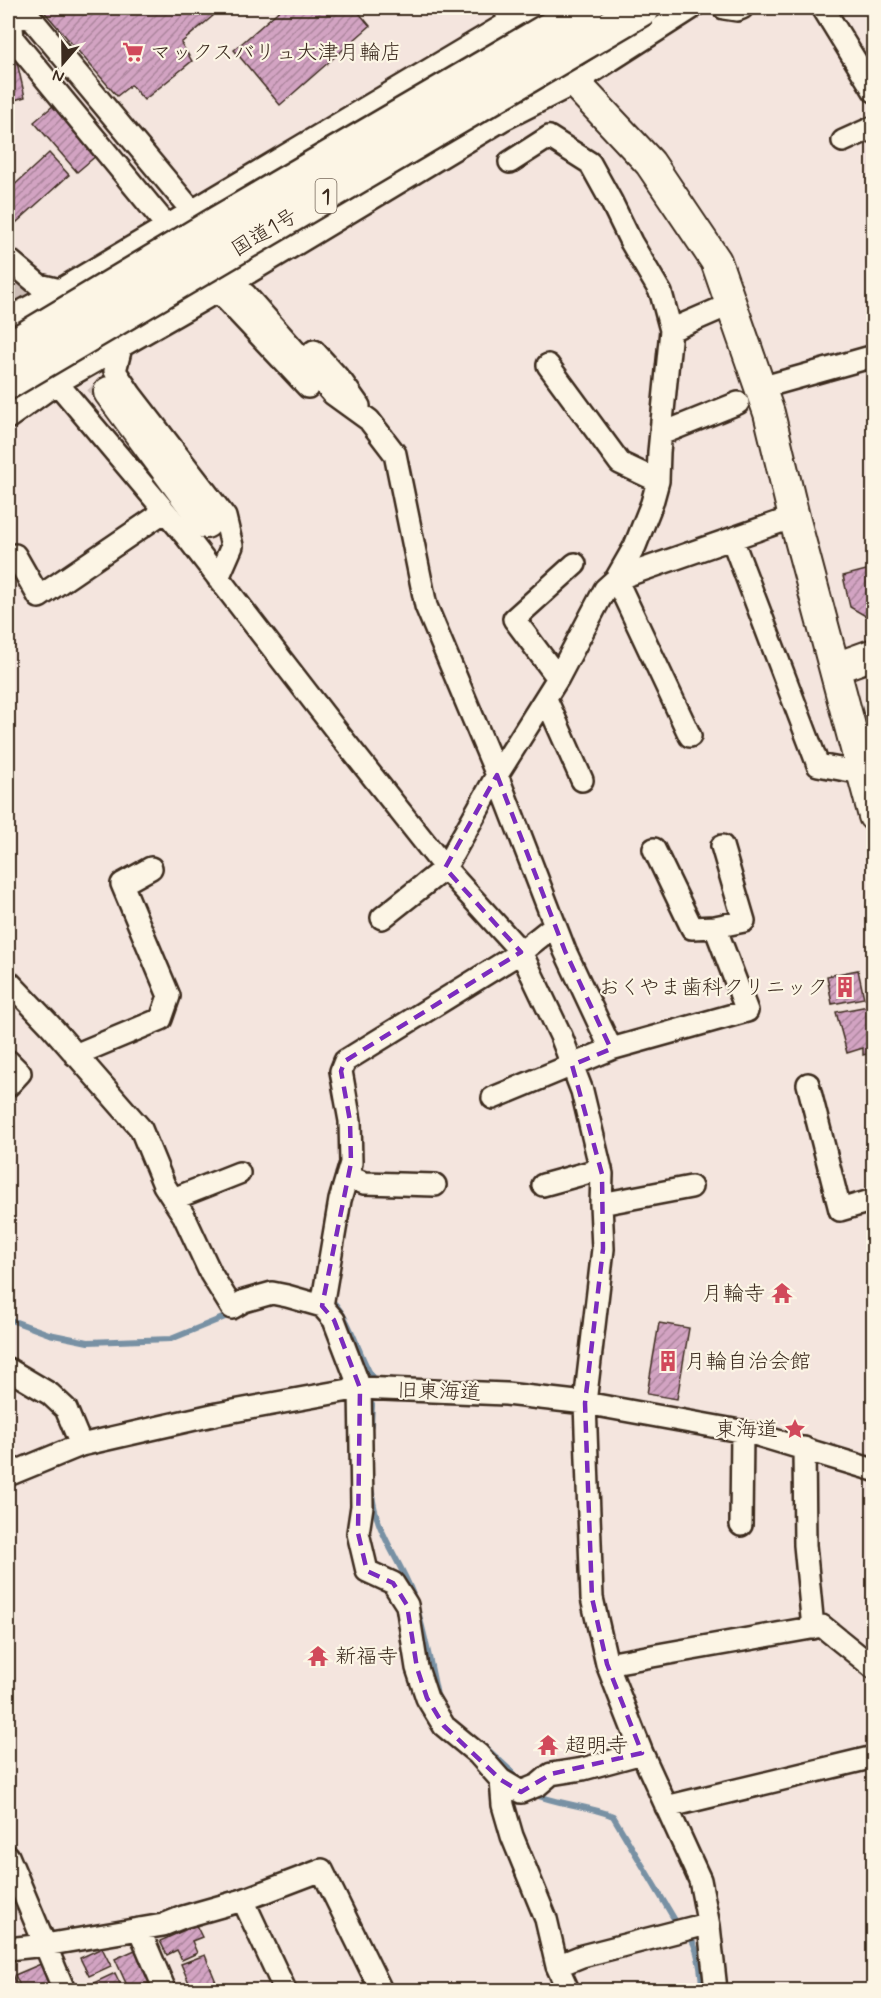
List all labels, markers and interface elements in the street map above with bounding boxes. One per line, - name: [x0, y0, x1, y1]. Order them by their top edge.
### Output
- north arrow: [33, 33, 93, 93]
- place label: マックスバリュ大津月輪店: [150, 39, 402, 67]
- supermarket icon: マックスバリュ大津月輪店: [121, 40, 145, 64]
- text: N: [50, 64, 67, 87]
- road number: 1: [316, 179, 336, 213]
- street label: 国道1号: [226, 202, 303, 263]
- place label: おくやま歯科クリニック: [598, 974, 828, 1002]
- building icon: おくやま歯科クリニック: [833, 975, 857, 999]
- place label: 月輪寺: [702, 1280, 765, 1308]
- temple icon: 月輪寺: [770, 1281, 794, 1305]
- place label: 月輪自治会館: [685, 1348, 811, 1376]
- building icon: 月輪自治会館: [656, 1349, 680, 1373]
- street label: 旧東海道: [397, 1377, 481, 1407]
- place label: 東海道: [715, 1416, 778, 1444]
- place icon: 東海道: [783, 1417, 807, 1441]
- place label: 新福寺: [335, 1643, 398, 1671]
- temple icon: 新福寺: [306, 1644, 330, 1668]
- place label: 超明寺: [565, 1732, 628, 1760]
- temple icon: 超明寺: [536, 1733, 560, 1757]

